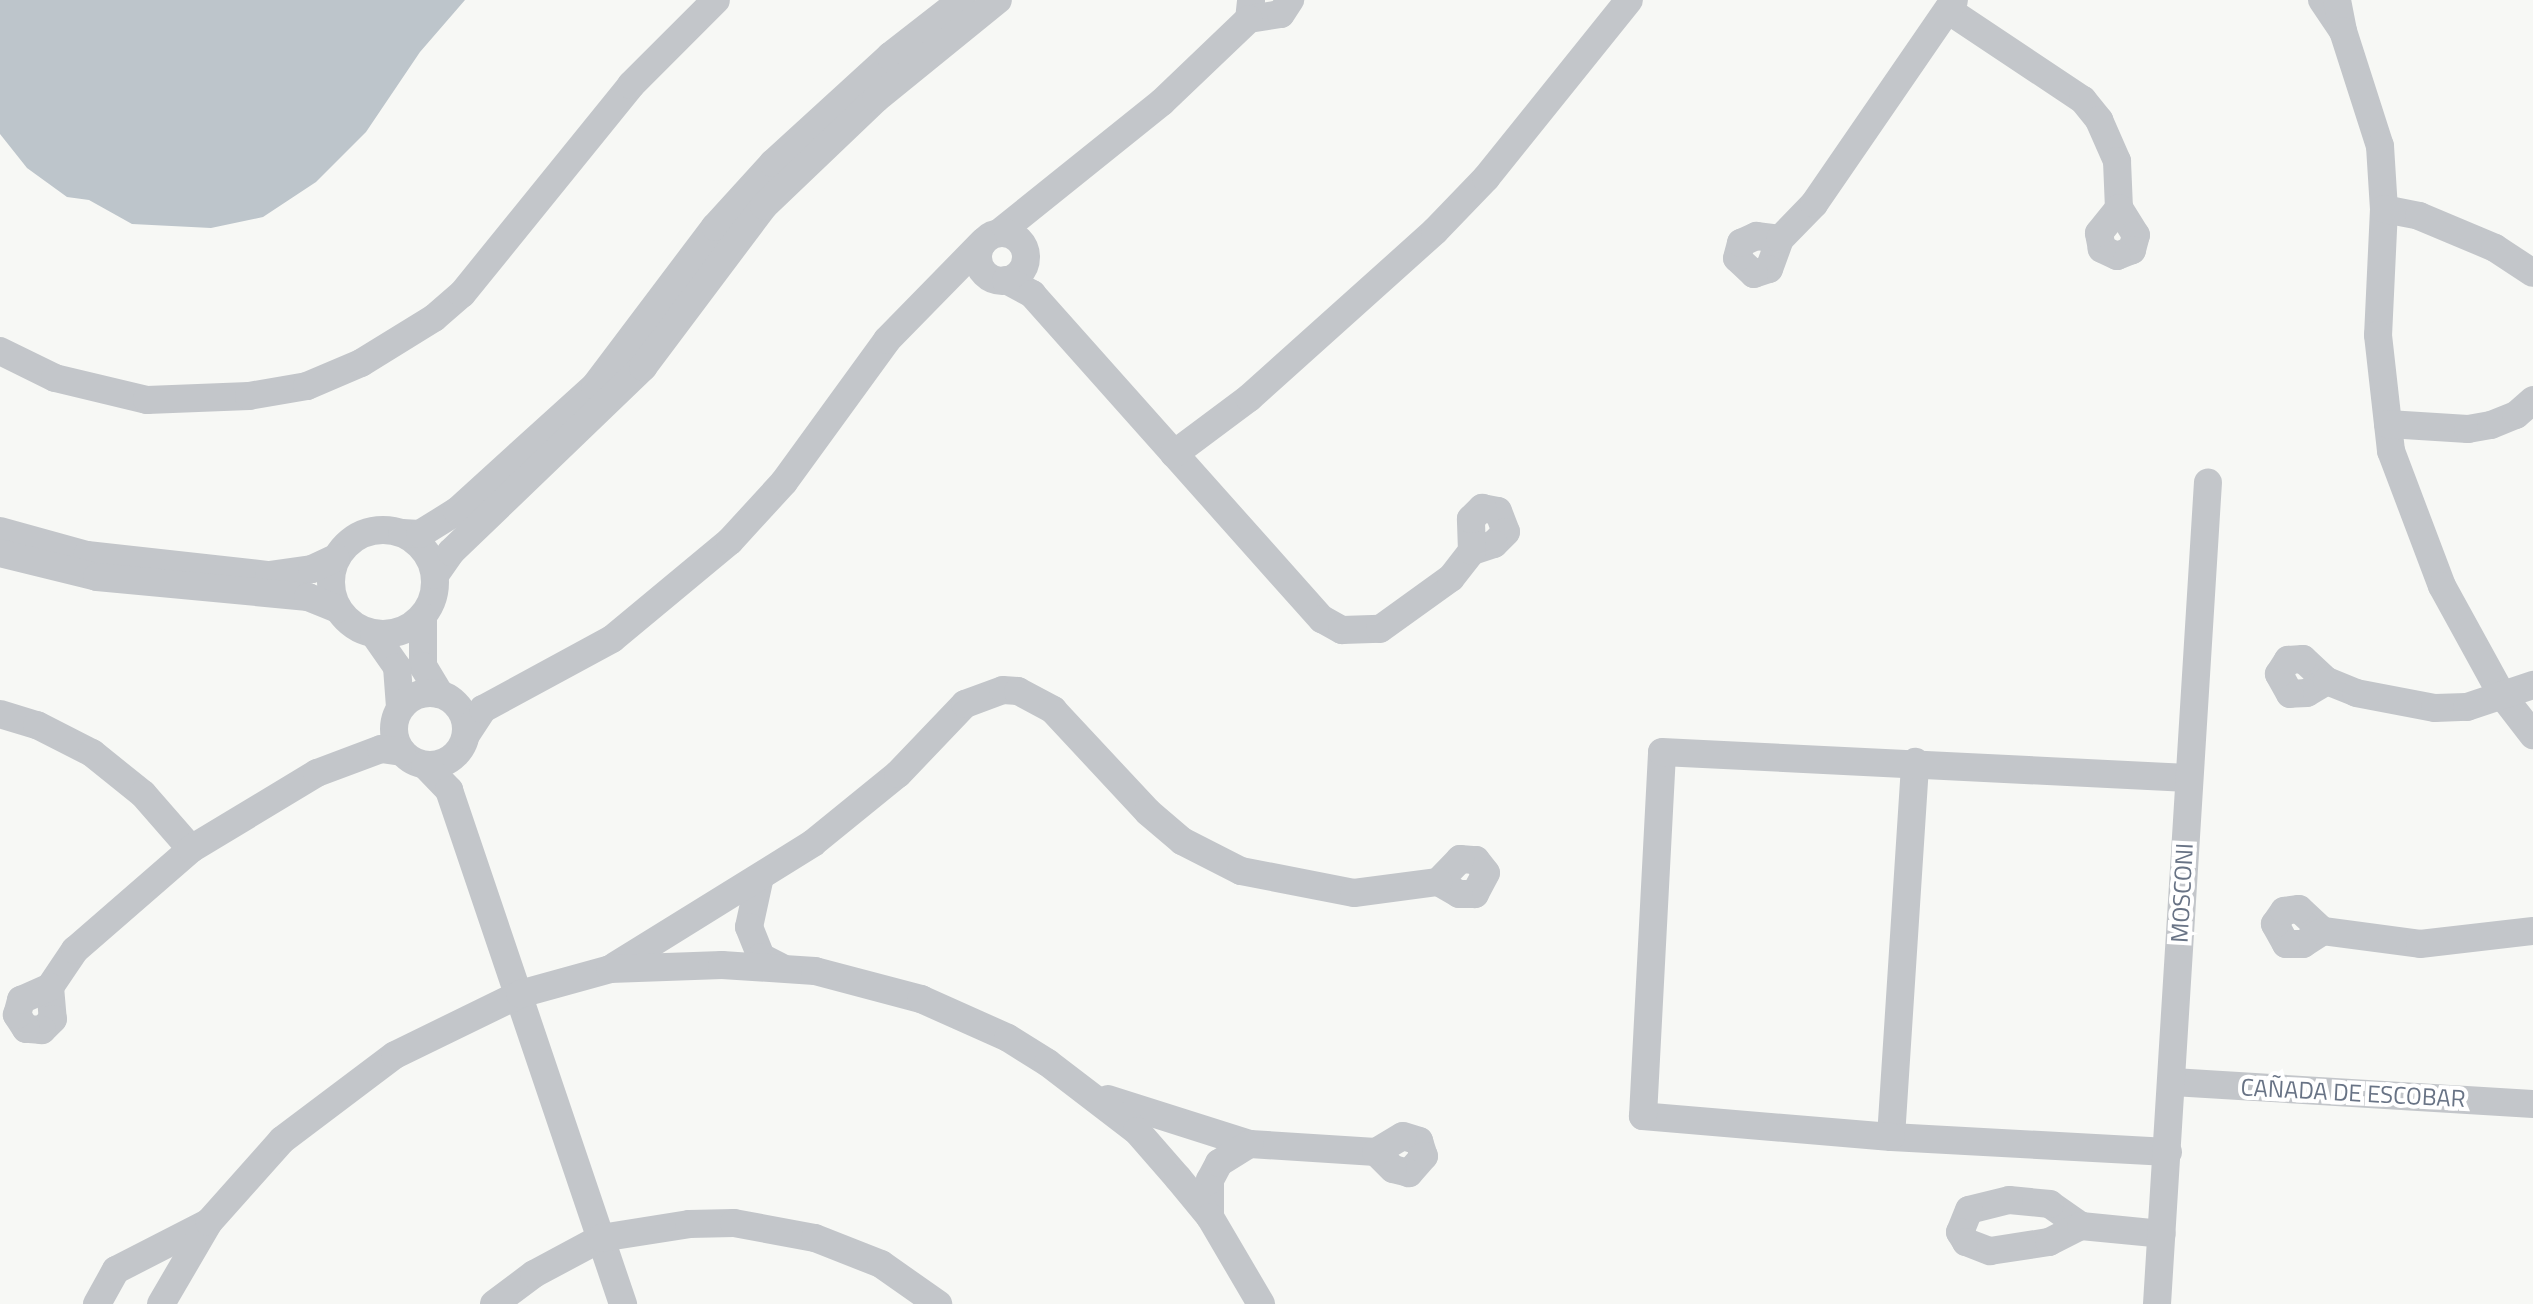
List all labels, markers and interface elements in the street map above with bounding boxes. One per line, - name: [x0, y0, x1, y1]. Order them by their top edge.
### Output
- street label: MOSCONI: [2165, 842, 2199, 944]
- street label: CAÑADA DE ESCOBAR: [2240, 1073, 2466, 1113]

